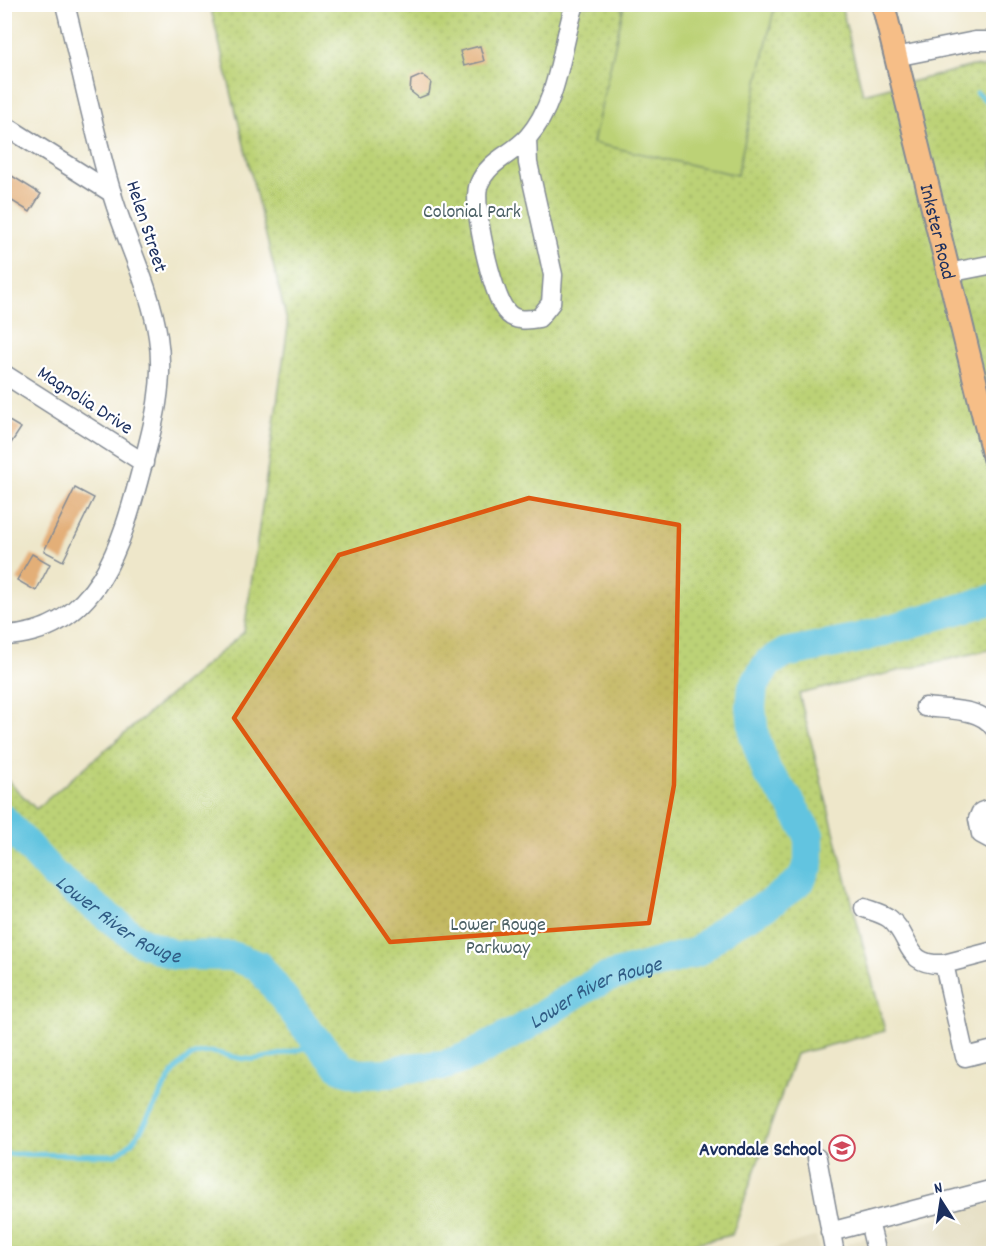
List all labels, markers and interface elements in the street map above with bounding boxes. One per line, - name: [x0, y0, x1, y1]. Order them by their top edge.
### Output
- street label: Helen Street: [117, 177, 173, 276]
- street label: Inkster Road: [910, 181, 961, 283]
- park label: Colonial Park: [423, 199, 521, 227]
- street label: Magnolia Drive: [31, 360, 138, 443]
- water label: Lower River Rouge: [48, 869, 182, 973]
- park label: Lower Rouge Parkway: [450, 912, 546, 963]
- water label: Lower River Rouge: [524, 950, 667, 1038]
- school or university icon: Avondale School: [827, 1133, 857, 1163]
- place label: Avondale School: [699, 1137, 822, 1165]
- north arrow: [911, 1171, 971, 1231]
- text: N: [932, 1177, 945, 1201]

